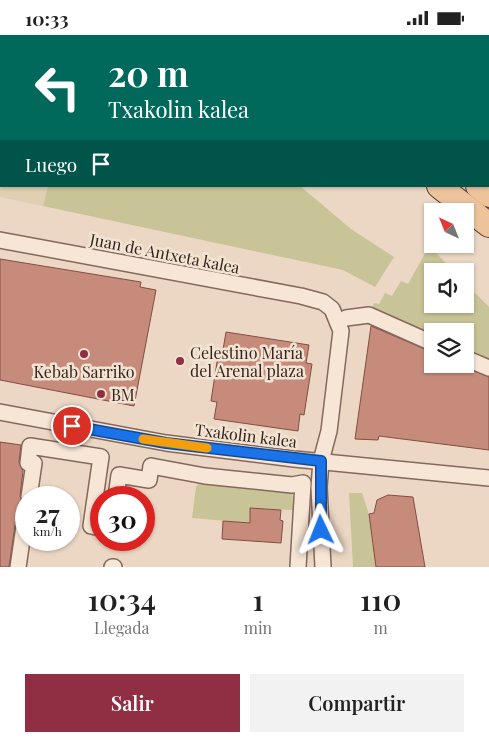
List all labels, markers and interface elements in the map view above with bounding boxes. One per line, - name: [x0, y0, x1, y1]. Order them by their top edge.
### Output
- text: 10:33: [25, 5, 69, 31]
- text: 20 m: [108, 49, 189, 96]
- icon: left: [25, 55, 90, 120]
- text: Txakolin kalea: [108, 94, 249, 124]
- icon: arrive: [87, 150, 115, 178]
- text: Luego: [25, 151, 77, 177]
- north arrow: [424, 203, 474, 253]
- map controls: [424, 203, 474, 373]
- street label: Juan de Antxeta kalea: [87, 228, 242, 278]
- button: sound: [424, 263, 474, 313]
- button: layers: [424, 323, 474, 373]
- place label: Celestino María del Arenal plaza: [190, 342, 304, 381]
- marker: Kebab Sarriko: [78, 348, 90, 360]
- marker: Celestino María del Arenal plaza: [174, 355, 186, 367]
- place label: Kebab Sarriko: [33, 361, 135, 382]
- place label: BM: [111, 384, 135, 405]
- marker: BM: [95, 388, 107, 400]
- pin: [51, 405, 93, 447]
- icon: arrive: [58, 412, 86, 440]
- street label: Txakolin kalea: [194, 418, 298, 452]
- speed limit sign: 30: [90, 486, 155, 551]
- text: 27: [35, 496, 60, 529]
- position arrow: [294, 503, 346, 555]
- text: km/h: [33, 523, 62, 539]
- text: 10:34: [88, 579, 156, 619]
- text: 1: [252, 579, 264, 619]
- text: 110: [360, 579, 401, 619]
- text: Llegada: [94, 617, 150, 638]
- text: min: [244, 617, 272, 638]
- text: m: [373, 617, 388, 638]
- button: Salir: [25, 674, 240, 732]
- button: Compartir: [250, 674, 464, 732]

